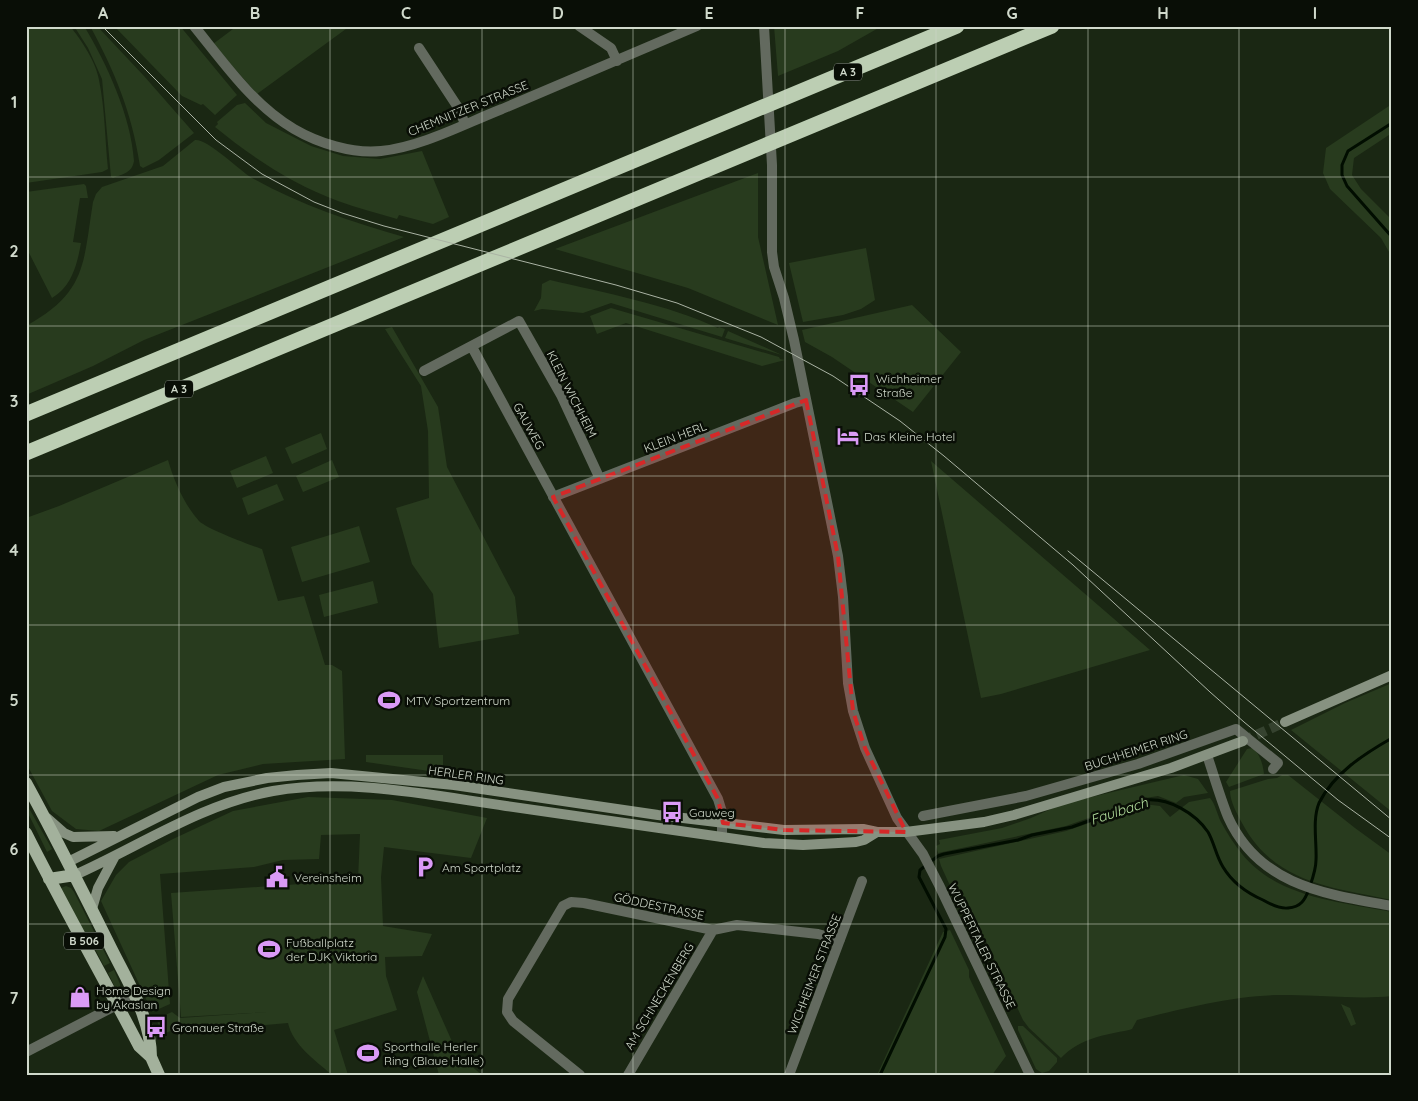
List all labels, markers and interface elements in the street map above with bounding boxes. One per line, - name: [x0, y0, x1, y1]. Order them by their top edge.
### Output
- text: A: [98, 3, 109, 23]
- text: B: [250, 3, 260, 23]
- text: C: [401, 3, 411, 23]
- text: D: [552, 3, 564, 23]
- text: E: [704, 3, 714, 23]
- text: F: [856, 3, 865, 23]
- text: G: [1006, 3, 1018, 23]
- text: H: [1157, 3, 1169, 23]
- text: I: [1313, 3, 1317, 23]
- road number: A 3: [834, 64, 862, 80]
- street label: CHEMNITZER STRASSE: [406, 77, 530, 139]
- text: 1: [11, 92, 17, 112]
- text: 2: [9, 241, 19, 261]
- street label: KLEIN WICHHEIM: [544, 348, 600, 440]
- place label: Wichheimer Straße: [876, 371, 942, 400]
- bus stop icon: Wichheimer Straße: [846, 372, 872, 398]
- road number: A 3: [165, 380, 193, 398]
- text: 3: [10, 391, 18, 411]
- street label: GAUWEG: [510, 400, 548, 452]
- street label: KLEIN HERL: [641, 418, 709, 456]
- hotel icon: Das Kleine Hotel: [835, 423, 861, 449]
- place label: Das Kleine Hotel: [864, 429, 955, 444]
- text: 4: [9, 540, 19, 560]
- sports icon: MTV Sportzentrum: [376, 687, 402, 713]
- text: 5: [9, 690, 19, 710]
- place label: MTV Sportzentrum: [406, 693, 510, 708]
- street label: BUCHHEIMER RING: [1083, 726, 1189, 774]
- street label: HERLER RING: [427, 762, 505, 788]
- water label: Faulbach: [1088, 793, 1151, 829]
- bus stop icon: Gauweg: [659, 799, 685, 825]
- place label: Gauweg: [689, 805, 735, 820]
- text: 6: [10, 839, 19, 859]
- parking icon: Am Sportplatz: [412, 854, 438, 880]
- place label: Am Sportplatz: [442, 860, 521, 875]
- public building icon: Vereinsheim: [264, 864, 290, 890]
- place label: Vereinsheim: [294, 870, 362, 885]
- street label: WUPPERTALER STRASSE: [945, 881, 1019, 1012]
- street label: GÖDDESTRASSE: [613, 889, 706, 923]
- street label: WICHHEIMER STRASSE: [784, 912, 844, 1036]
- road number: B 506: [64, 932, 104, 949]
- place label: Fußballplatz der DJK Viktoria: [286, 935, 377, 964]
- sports icon: Fußballplatz der DJK Viktoria: [256, 936, 282, 962]
- street label: AM SCHNECKENBERG: [621, 940, 697, 1052]
- place label: Home Design by Akaslan: [96, 983, 171, 1012]
- shop icon: Home Design by Akaslan: [67, 984, 93, 1010]
- text: 7: [10, 988, 19, 1008]
- bus stop icon: Gronauer Straße: [143, 1014, 169, 1040]
- place label: Gronauer Straße: [172, 1020, 264, 1035]
- place label: Sporthalle Herler Ring (Blaue Halle): [384, 1039, 484, 1068]
- sports icon: Sporthalle Herler Ring (Blaue Halle): [355, 1040, 381, 1066]

